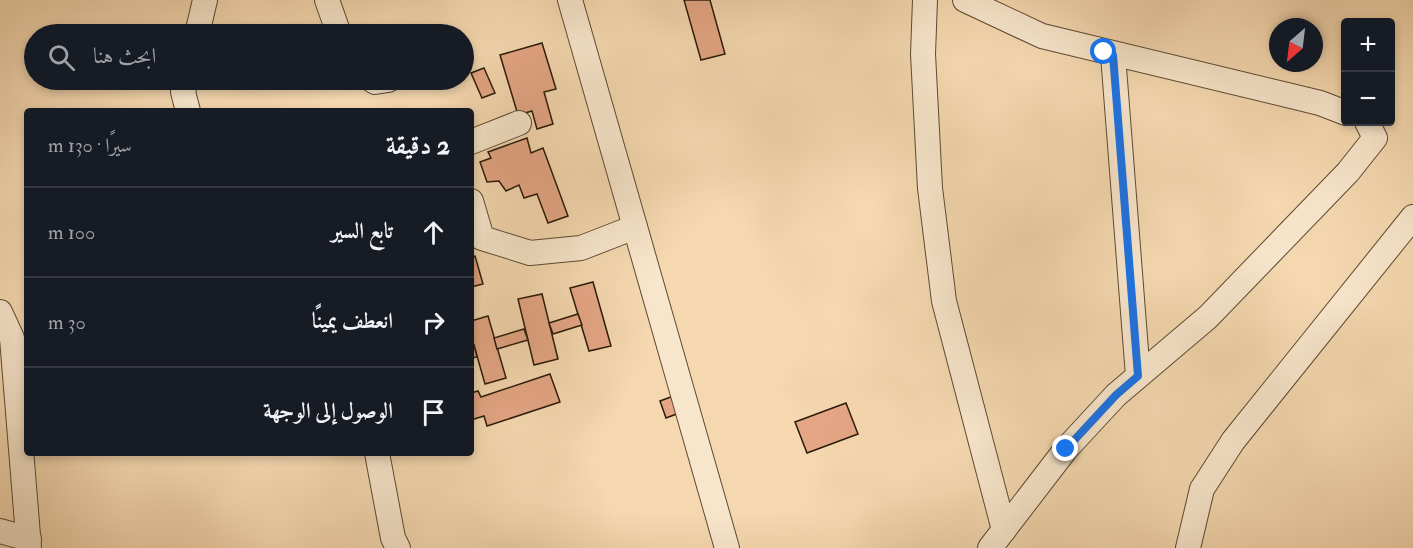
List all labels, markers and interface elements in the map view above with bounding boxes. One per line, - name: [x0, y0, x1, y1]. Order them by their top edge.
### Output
- north arrow: [1269, 18, 1323, 72]
- map controls: [1341, 18, 1395, 126]
- button: +: [1341, 18, 1395, 72]
- search box: [24, 24, 474, 90]
- route start: [1090, 38, 1116, 64]
- icon: search: [45, 41, 78, 74]
- text: ابحث هنا: [93, 42, 156, 70]
- button: −: [1341, 72, 1395, 126]
- text: 2 دقيقة: [386, 130, 450, 162]
- text: سيرًا · 130 m: [48, 133, 132, 158]
- icon: ahead: [417, 216, 450, 249]
- text: تابع السير: [331, 217, 393, 245]
- text: 100 m: [48, 220, 95, 245]
- icon: right: [417, 306, 450, 339]
- text: انعطف يمينًا: [312, 307, 393, 335]
- text: 30 m: [48, 310, 86, 335]
- icon: arrive: [417, 396, 450, 429]
- text: الوصول إلى الوجهة: [263, 397, 393, 425]
- route end: [1052, 435, 1078, 461]

